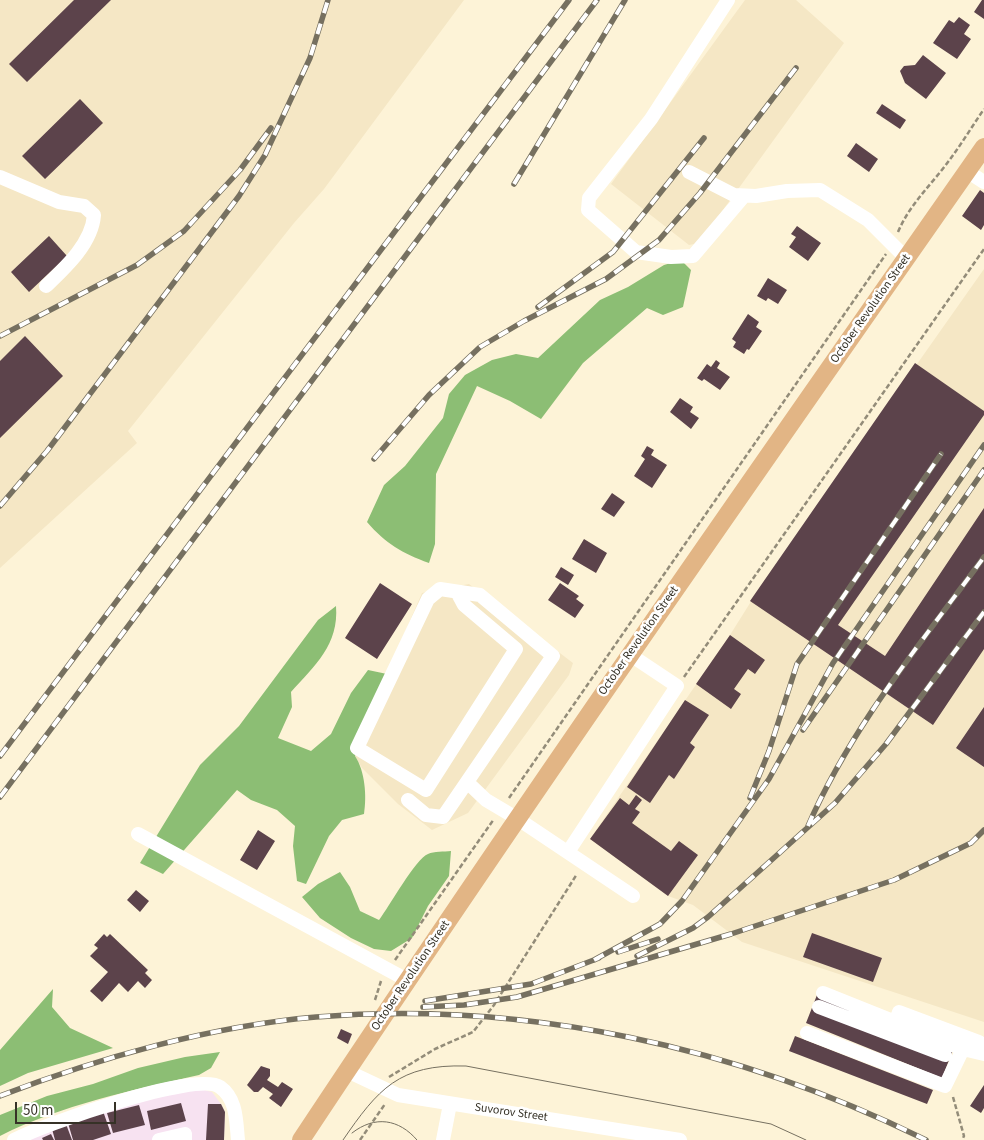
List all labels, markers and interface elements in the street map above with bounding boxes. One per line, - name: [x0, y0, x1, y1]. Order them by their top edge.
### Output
- street label: October Revolution Street: [828, 252, 914, 366]
- street label: October Revolution Street: [596, 584, 682, 698]
- street label: October Revolution Street: [369, 918, 453, 1034]
- scale bar: [18, 1092, 119, 1124]
- text: 50 m: [23, 1100, 53, 1121]
- street label: Suvorov Street: [474, 1101, 548, 1125]

